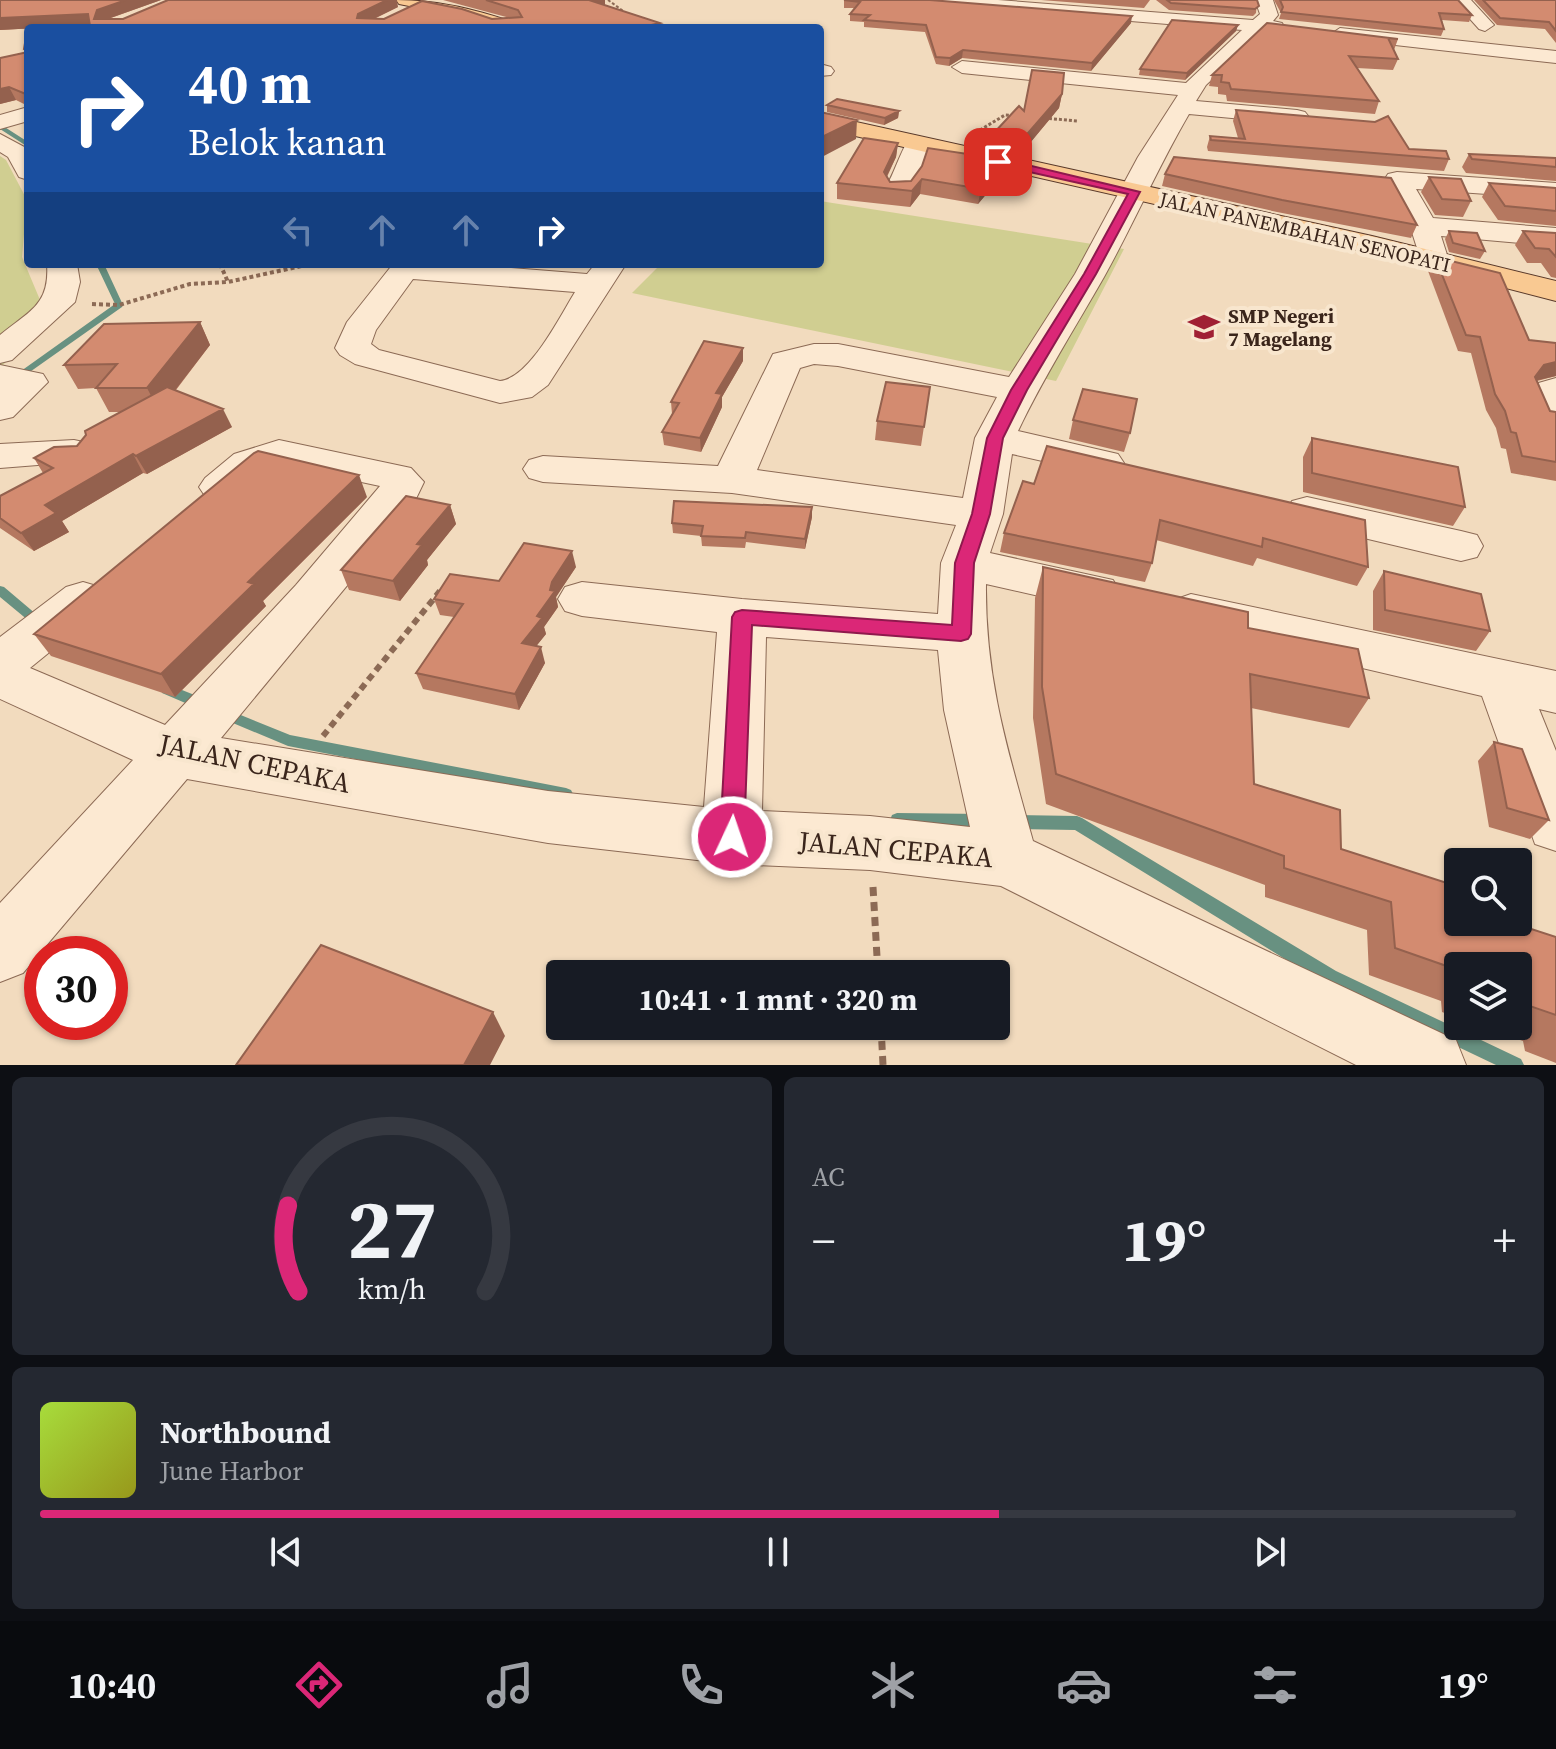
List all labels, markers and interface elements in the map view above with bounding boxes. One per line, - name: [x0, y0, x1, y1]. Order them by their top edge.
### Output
- text: 40 m: [188, 45, 311, 122]
- icon: right: [56, 56, 160, 160]
- text: Belok kanan: [188, 118, 386, 167]
- pin: [964, 128, 1032, 196]
- icon: arrive: [976, 140, 1020, 184]
- street label: JALAN PANEMBAHAN SENOPATI: [1156, 185, 1453, 279]
- icon: left: [276, 208, 320, 252]
- icon: ahead: [360, 208, 404, 252]
- icon: ahead: [444, 208, 488, 252]
- icon: right: [528, 208, 572, 252]
- place label: SMP Negeri 7 Magelang: [1228, 302, 1334, 353]
- school or university icon: SMP Negeri 7 Magelang: [1187, 310, 1221, 344]
- street label: JALAN CEPAKA: [155, 724, 355, 802]
- position arrow: [690, 795, 774, 879]
- street label: JALAN CEPAKA: [796, 821, 995, 876]
- map controls: [1444, 848, 1532, 1040]
- button: search: [1444, 848, 1532, 936]
- speed limit sign: 30: [24, 936, 128, 1040]
- button: layers: [1444, 952, 1532, 1040]
- text: 10:41 · 1 mnt · 320 m: [638, 979, 918, 1020]
- text: AC: [812, 1159, 845, 1195]
- text: 27: [347, 1172, 437, 1286]
- text: 19°: [1122, 1199, 1206, 1281]
- text: −: [812, 1210, 835, 1271]
- text: +: [1493, 1210, 1516, 1271]
- text: km/h: [358, 1269, 426, 1309]
- text: Northbound: [160, 1412, 331, 1453]
- text: June Harbor: [160, 1453, 303, 1489]
- icon: previous: [264, 1530, 308, 1574]
- icon: pause: [756, 1530, 800, 1574]
- icon: next: [1248, 1530, 1292, 1574]
- icon: directions: [291, 1657, 347, 1713]
- icon: music: [482, 1657, 538, 1713]
- icon: phone: [673, 1657, 729, 1713]
- icon: climate: [865, 1657, 921, 1713]
- icon: car: [1056, 1657, 1112, 1713]
- icon: filters: [1247, 1657, 1303, 1713]
- text: 10:40: [68, 1661, 156, 1710]
- text: 19°: [1438, 1661, 1488, 1710]

